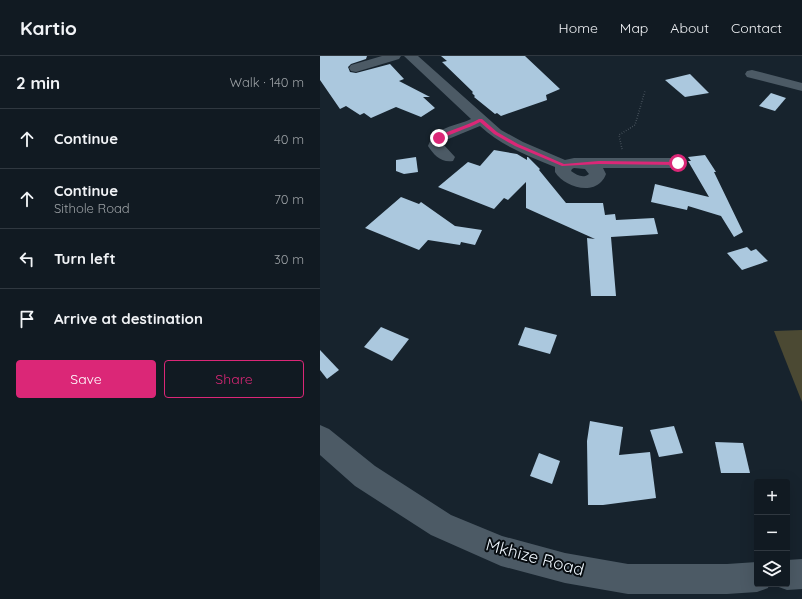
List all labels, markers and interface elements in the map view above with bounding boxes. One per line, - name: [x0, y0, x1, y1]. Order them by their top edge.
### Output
- text: Kartio: [20, 16, 77, 40]
- text: Home: [559, 19, 598, 37]
- text: Map: [620, 19, 648, 37]
- text: About: [670, 19, 709, 37]
- text: Contact: [731, 19, 782, 37]
- text: 2 min: [16, 72, 60, 93]
- text: Walk · 140 m: [229, 74, 304, 90]
- icon: ahead: [16, 128, 38, 150]
- text: Continue: [54, 129, 118, 148]
- route end: [430, 129, 448, 147]
- text: 40 m: [274, 131, 304, 147]
- route start: [669, 154, 687, 172]
- text: Continue: [54, 181, 118, 200]
- icon: ahead: [16, 188, 38, 210]
- text: 70 m: [274, 191, 304, 207]
- text: Sithole Road: [54, 200, 130, 216]
- icon: left: [16, 248, 38, 270]
- text: Turn left: [54, 249, 116, 268]
- text: 30 m: [274, 251, 304, 267]
- icon: arrive: [16, 308, 38, 330]
- text: Arrive at destination: [54, 309, 203, 328]
- button: Save: [16, 360, 156, 398]
- button: Share: [164, 360, 304, 398]
- map controls: [754, 479, 790, 587]
- button: +: [754, 479, 790, 515]
- button: −: [754, 515, 790, 551]
- street label: Mkhize Road: [484, 533, 587, 580]
- button: layers: [754, 551, 790, 587]

